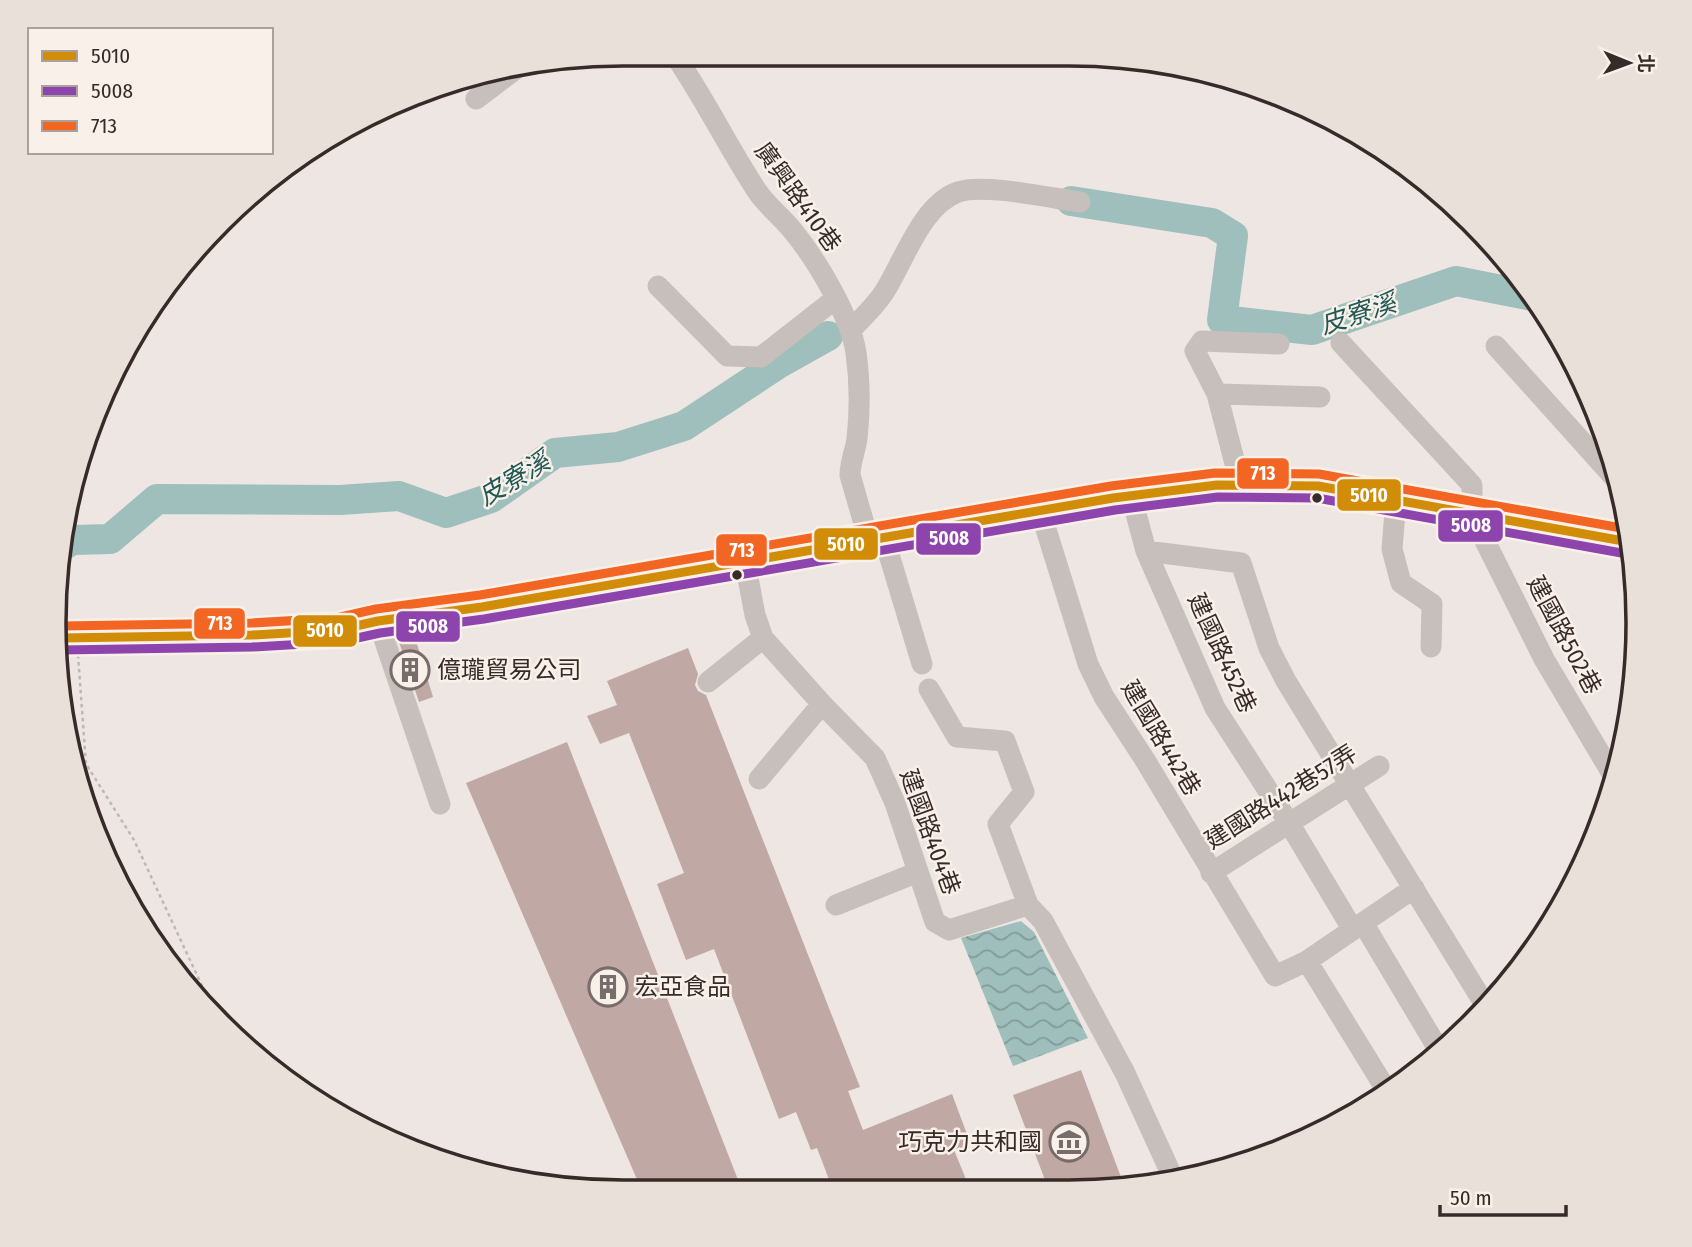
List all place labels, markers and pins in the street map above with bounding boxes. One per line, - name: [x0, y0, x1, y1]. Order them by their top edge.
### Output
- unlabelled marker: [1310, 491, 1324, 505]
- unlabelled marker: [730, 568, 744, 582]
- building icon: 億瓏貿易公司: [389, 649, 431, 691]
- place label: 億瓏貿易公司: [437, 656, 581, 684]
- building icon: 宏亞食品: [587, 966, 629, 1008]
- place label: 宏亞食品: [635, 973, 731, 1001]
- museum icon: 巧克力共和國: [1048, 1121, 1090, 1163]
- place label: 巧克力共和國: [898, 1128, 1042, 1156]

